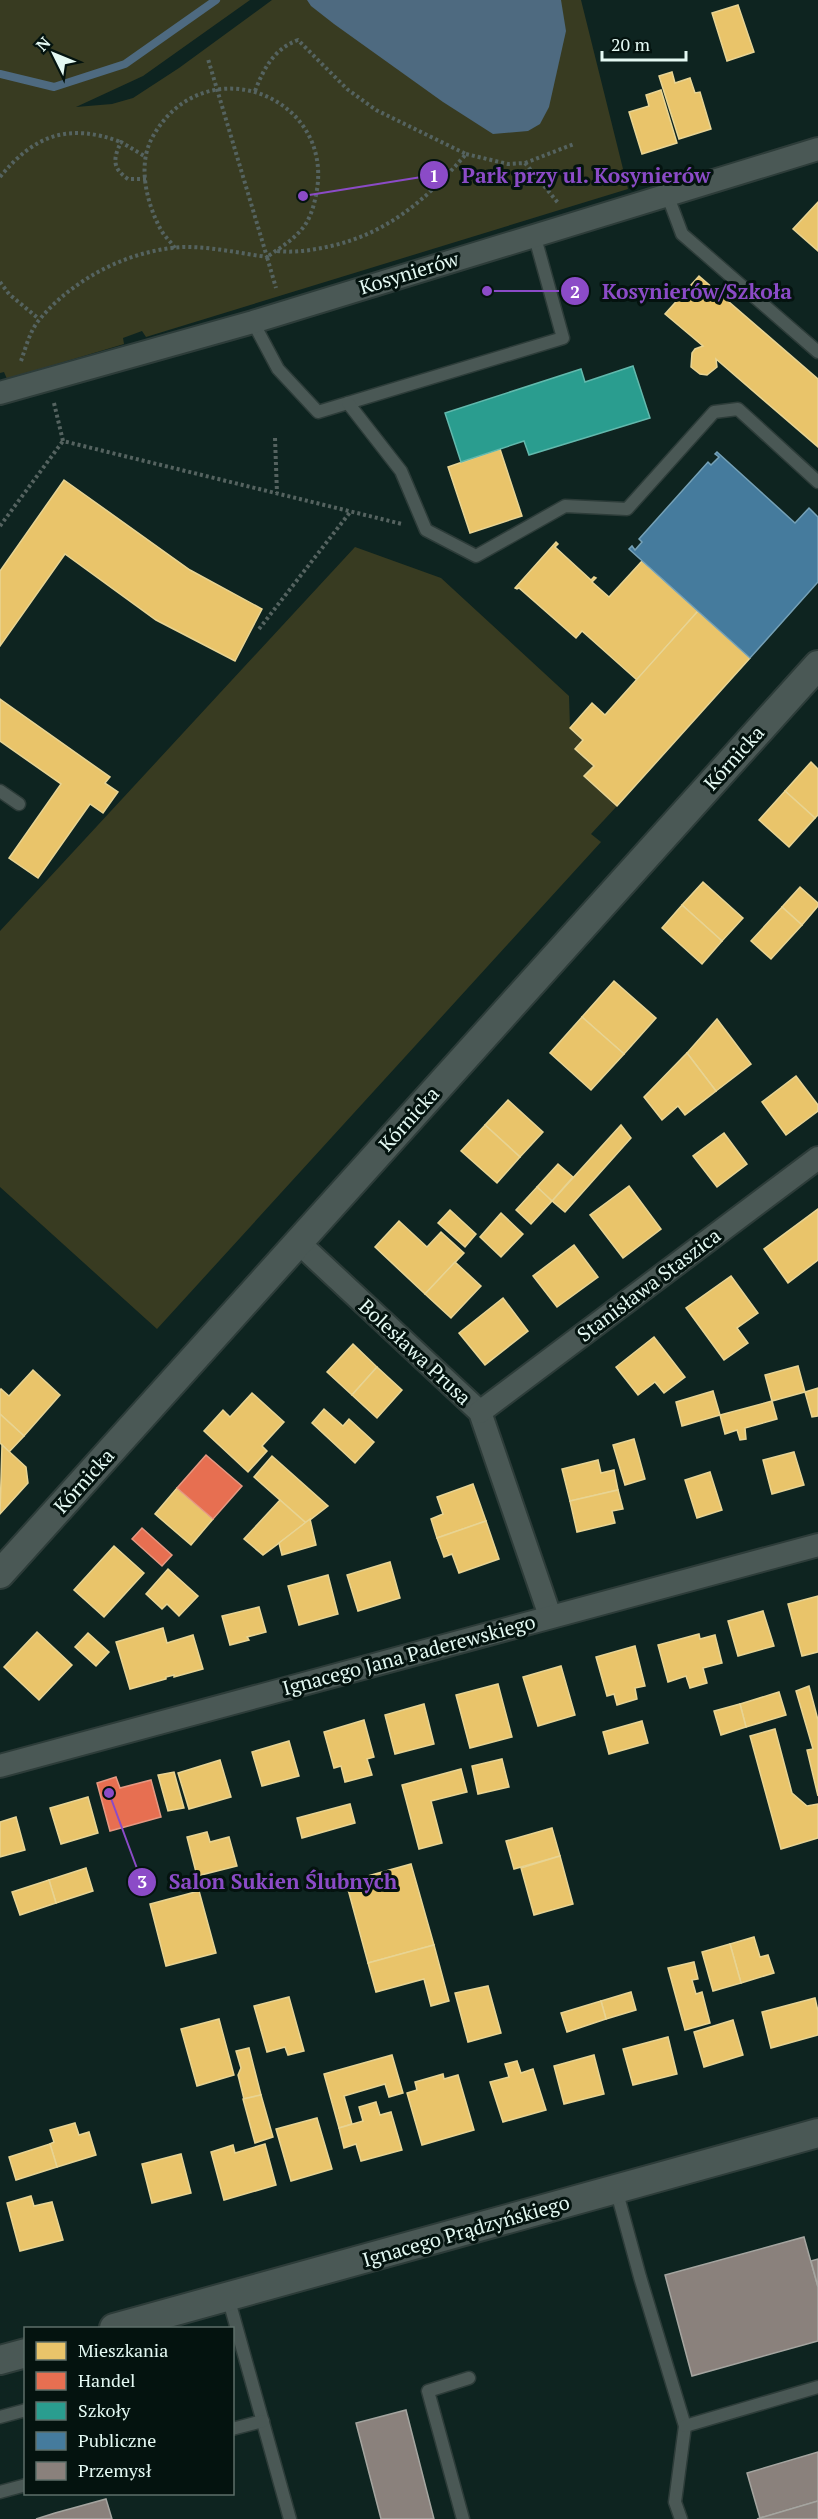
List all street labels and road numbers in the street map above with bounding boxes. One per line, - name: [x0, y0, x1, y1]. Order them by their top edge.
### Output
- street label: Kosynierów: [356, 244, 462, 300]
- street label: Kórnicka: [697, 720, 770, 796]
- street label: Kórnicka: [372, 1081, 445, 1157]
- street label: Stanisława Staszica: [571, 1222, 726, 1347]
- street label: Bolesława Prusa: [353, 1293, 477, 1411]
- street label: Kórnicka: [47, 1443, 120, 1519]
- street label: Ignacego Jana Paderewskiego: [279, 1608, 538, 1701]
- street label: Ignacego Prądzyńskiego: [359, 2188, 572, 2273]

